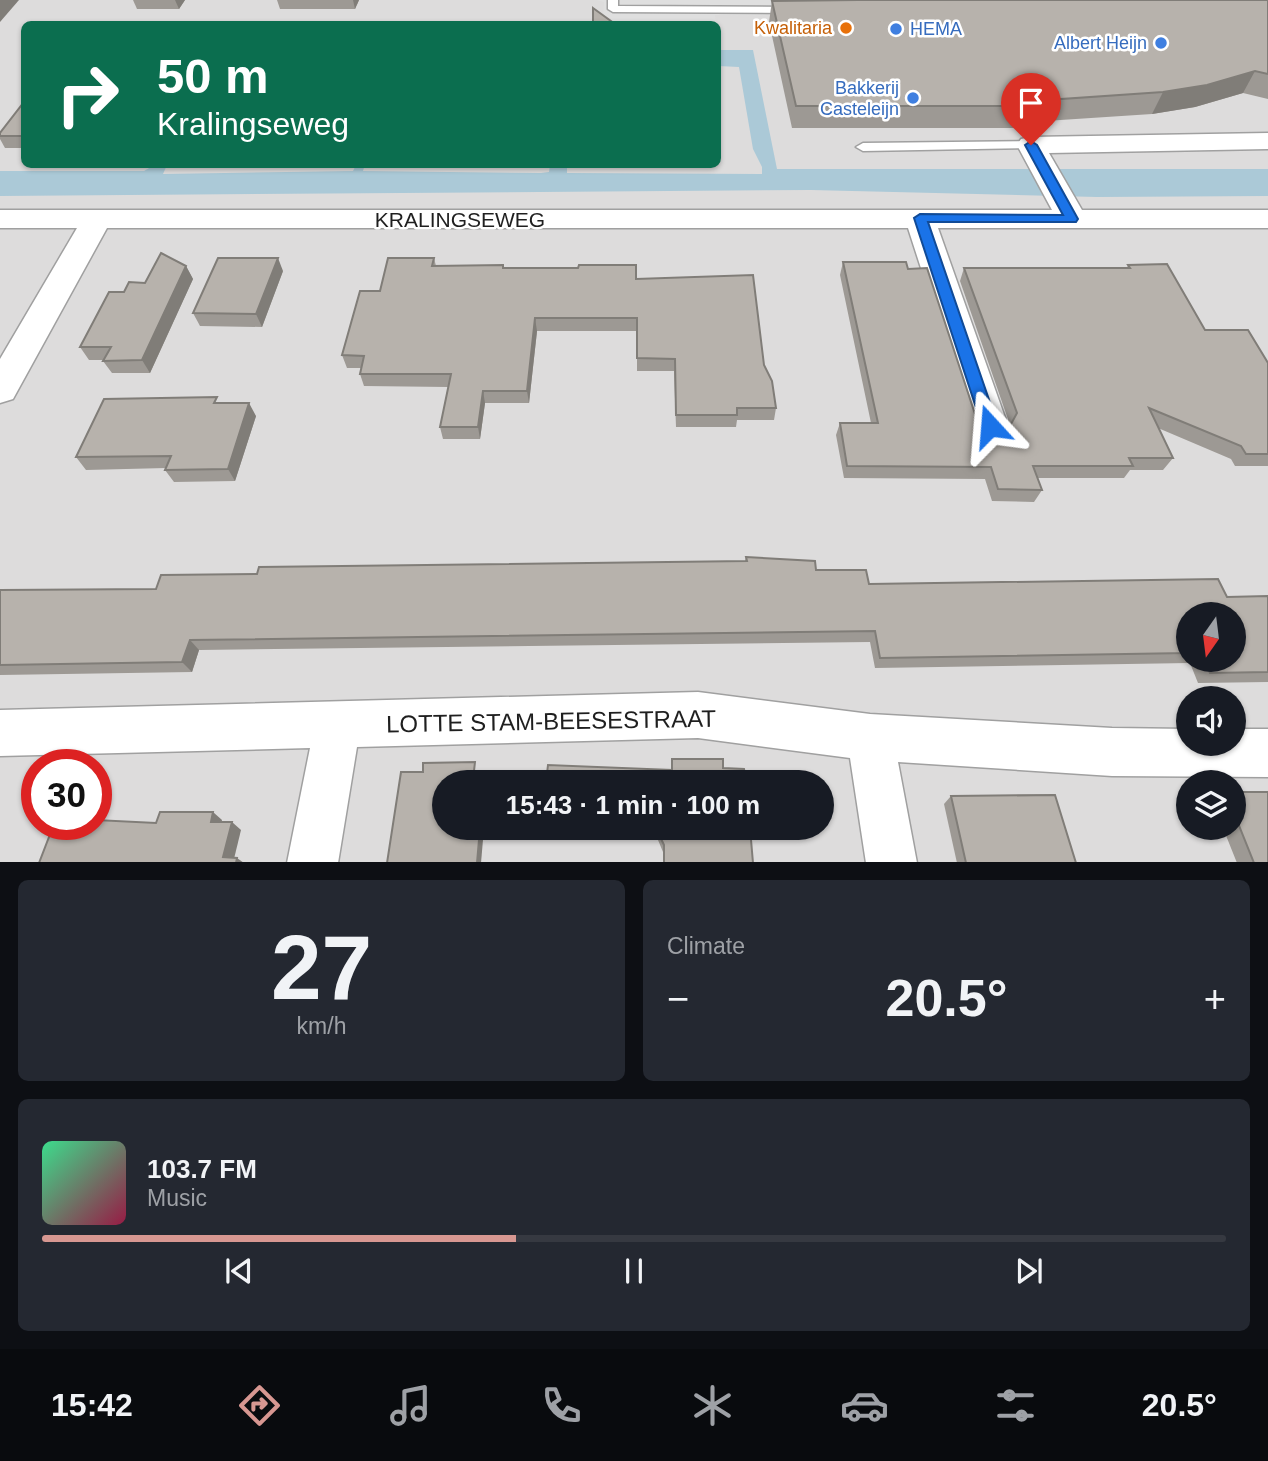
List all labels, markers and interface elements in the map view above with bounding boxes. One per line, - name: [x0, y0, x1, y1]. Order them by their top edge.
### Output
- place label: Kwalitaria: [754, 18, 833, 38]
- place label: HEMA: [910, 19, 962, 39]
- marker: Kwalitaria: [838, 20, 854, 36]
- marker: HEMA: [888, 21, 904, 37]
- place label: Albert Heijn: [1054, 33, 1147, 53]
- marker: Albert Heijn: [1153, 35, 1169, 51]
- icon: right: [42, 49, 133, 140]
- text: 50 m: [157, 49, 269, 103]
- pin: [1001, 73, 1061, 145]
- place label: Bakkerij Casteleijn: [820, 78, 899, 119]
- icon: arrive: [1012, 84, 1050, 122]
- marker: Bakkerij Casteleijn: [905, 90, 921, 106]
- text: Kralingseweg: [157, 106, 349, 142]
- street label: KRALINGSEWEG: [375, 208, 545, 231]
- position arrow: [953, 389, 1027, 463]
- north arrow: [1176, 602, 1246, 672]
- map controls: [1176, 602, 1246, 840]
- button: sound: [1176, 686, 1246, 756]
- street label: LOTTE STAM-BEESESTRAAT: [386, 705, 716, 737]
- speed limit sign: 30: [21, 749, 112, 840]
- button: layers: [1176, 770, 1246, 840]
- text: 15:43 · 1 min · 100 m: [506, 790, 760, 820]
- text: 27: [271, 917, 372, 1018]
- text: Climate: [667, 933, 745, 959]
- text: 20.5°: [885, 969, 1008, 1027]
- text: −: [667, 978, 689, 1020]
- text: +: [1204, 978, 1226, 1020]
- text: km/h: [297, 1013, 346, 1039]
- text: 103.7 FM: [147, 1154, 257, 1184]
- text: Music: [147, 1185, 207, 1211]
- icon: previous: [220, 1252, 258, 1290]
- icon: pause: [615, 1252, 653, 1290]
- icon: next: [1010, 1252, 1048, 1290]
- icon: directions: [235, 1381, 284, 1430]
- icon: music: [386, 1381, 435, 1430]
- icon: phone: [537, 1381, 586, 1430]
- icon: climate: [688, 1381, 737, 1430]
- icon: car: [840, 1381, 889, 1430]
- icon: filters: [991, 1381, 1040, 1430]
- text: 15:42: [51, 1387, 133, 1423]
- text: 20.5°: [1142, 1387, 1217, 1423]

